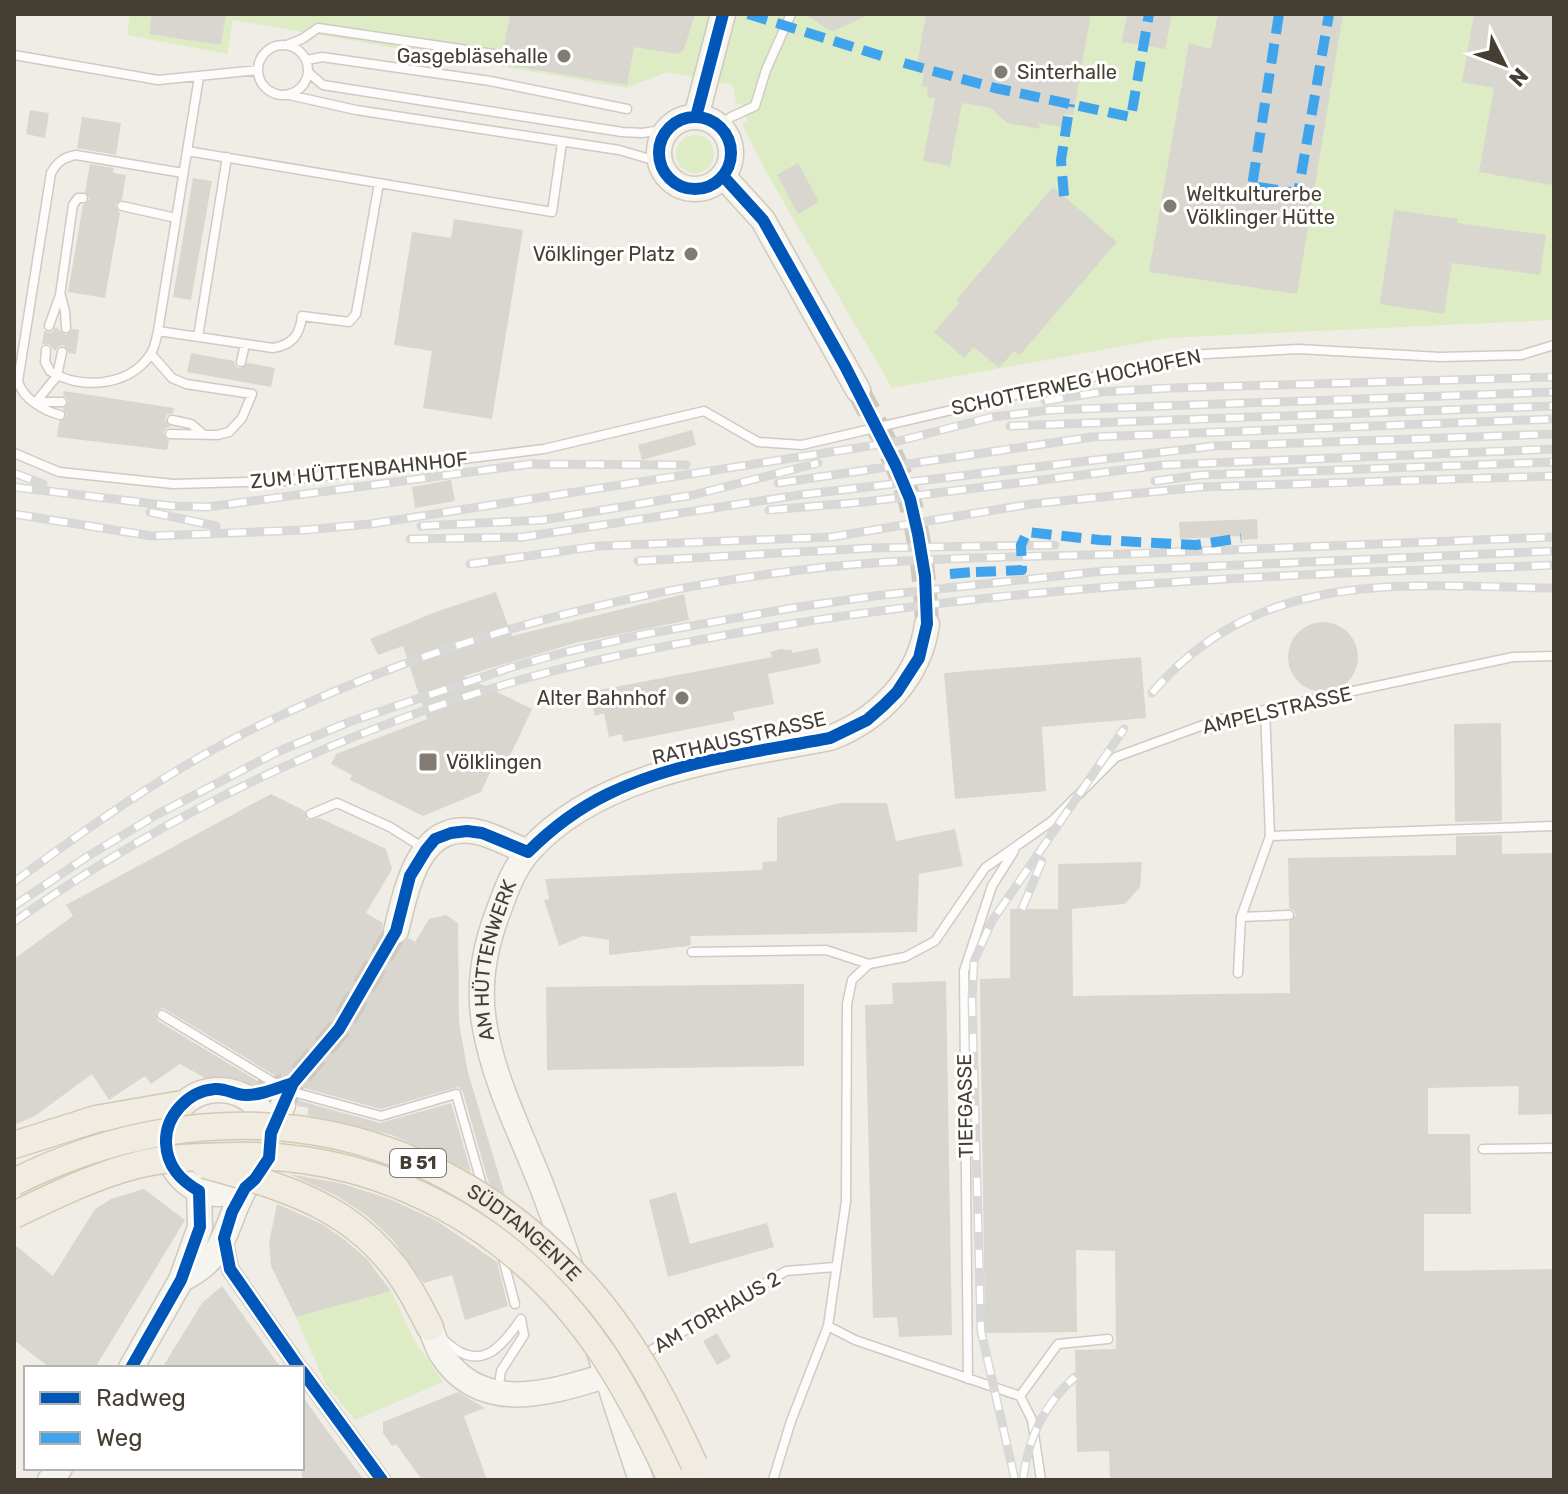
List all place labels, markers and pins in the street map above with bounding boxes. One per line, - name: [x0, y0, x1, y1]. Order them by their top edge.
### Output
- place label: Gasgebläsehalle: [397, 44, 548, 68]
- marker: Gasgebläsehalle: [555, 47, 573, 65]
- place label: Sinterhalle: [1017, 60, 1117, 84]
- marker: Sinterhalle: [992, 63, 1010, 81]
- place label: Weltkulturerbe Völklinger Hütte: [1186, 182, 1335, 229]
- marker: Weltkulturerbe Völklinger Hütte: [1161, 197, 1179, 215]
- place label: Völklinger Platz: [533, 242, 675, 266]
- marker: Völklinger Platz: [682, 245, 700, 263]
- place label: Alter Bahnhof: [537, 686, 666, 710]
- marker: Alter Bahnhof: [673, 689, 691, 707]
- place label: Völklingen: [446, 750, 542, 774]
- marker: Völklingen: [417, 751, 439, 773]

